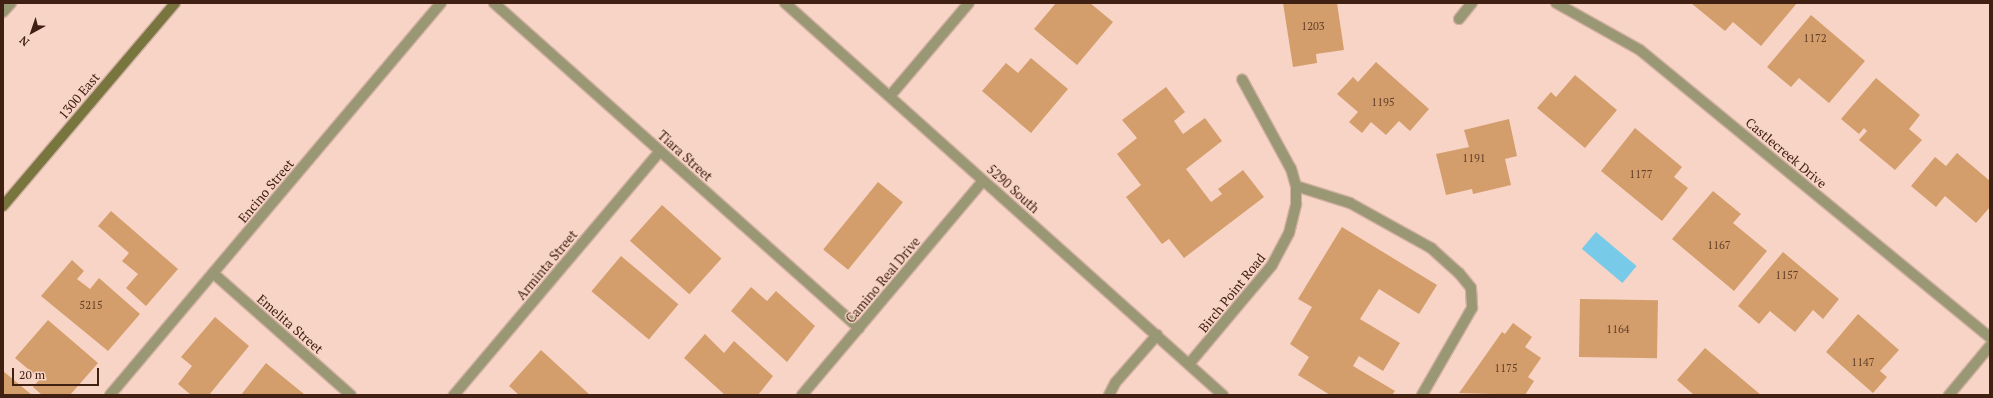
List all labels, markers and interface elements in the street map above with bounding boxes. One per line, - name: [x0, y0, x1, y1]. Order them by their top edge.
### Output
- north arrow: [12, 12, 52, 52]
- house number: 1203: [1301, 19, 1325, 33]
- house number: 1172: [1803, 31, 1827, 45]
- text: N: [17, 33, 32, 49]
- street label: 1300 East: [55, 70, 103, 122]
- house number: 1195: [1371, 95, 1395, 109]
- street label: Castlecreek Drive: [1742, 115, 1830, 191]
- street label: Tiara Street: [655, 127, 715, 185]
- house number: 1191: [1462, 151, 1486, 165]
- street label: Encino Street: [235, 156, 297, 226]
- street label: 5290 South: [984, 161, 1042, 217]
- house number: 1177: [1629, 167, 1653, 181]
- street label: Arminta Street: [513, 227, 581, 303]
- street label: Camino Real Drive: [843, 234, 923, 326]
- house number: 1167: [1707, 238, 1731, 252]
- street label: Birch Point Road: [1195, 250, 1269, 336]
- house number: 1157: [1775, 268, 1799, 282]
- street label: Emelita Street: [254, 291, 326, 357]
- house number: 5215: [79, 298, 103, 312]
- house number: 1164: [1606, 322, 1630, 336]
- house number: 1147: [1851, 355, 1875, 369]
- scale bar: [14, 360, 101, 386]
- house number: 1175: [1494, 361, 1518, 375]
- text: 20 m: [19, 367, 45, 382]

